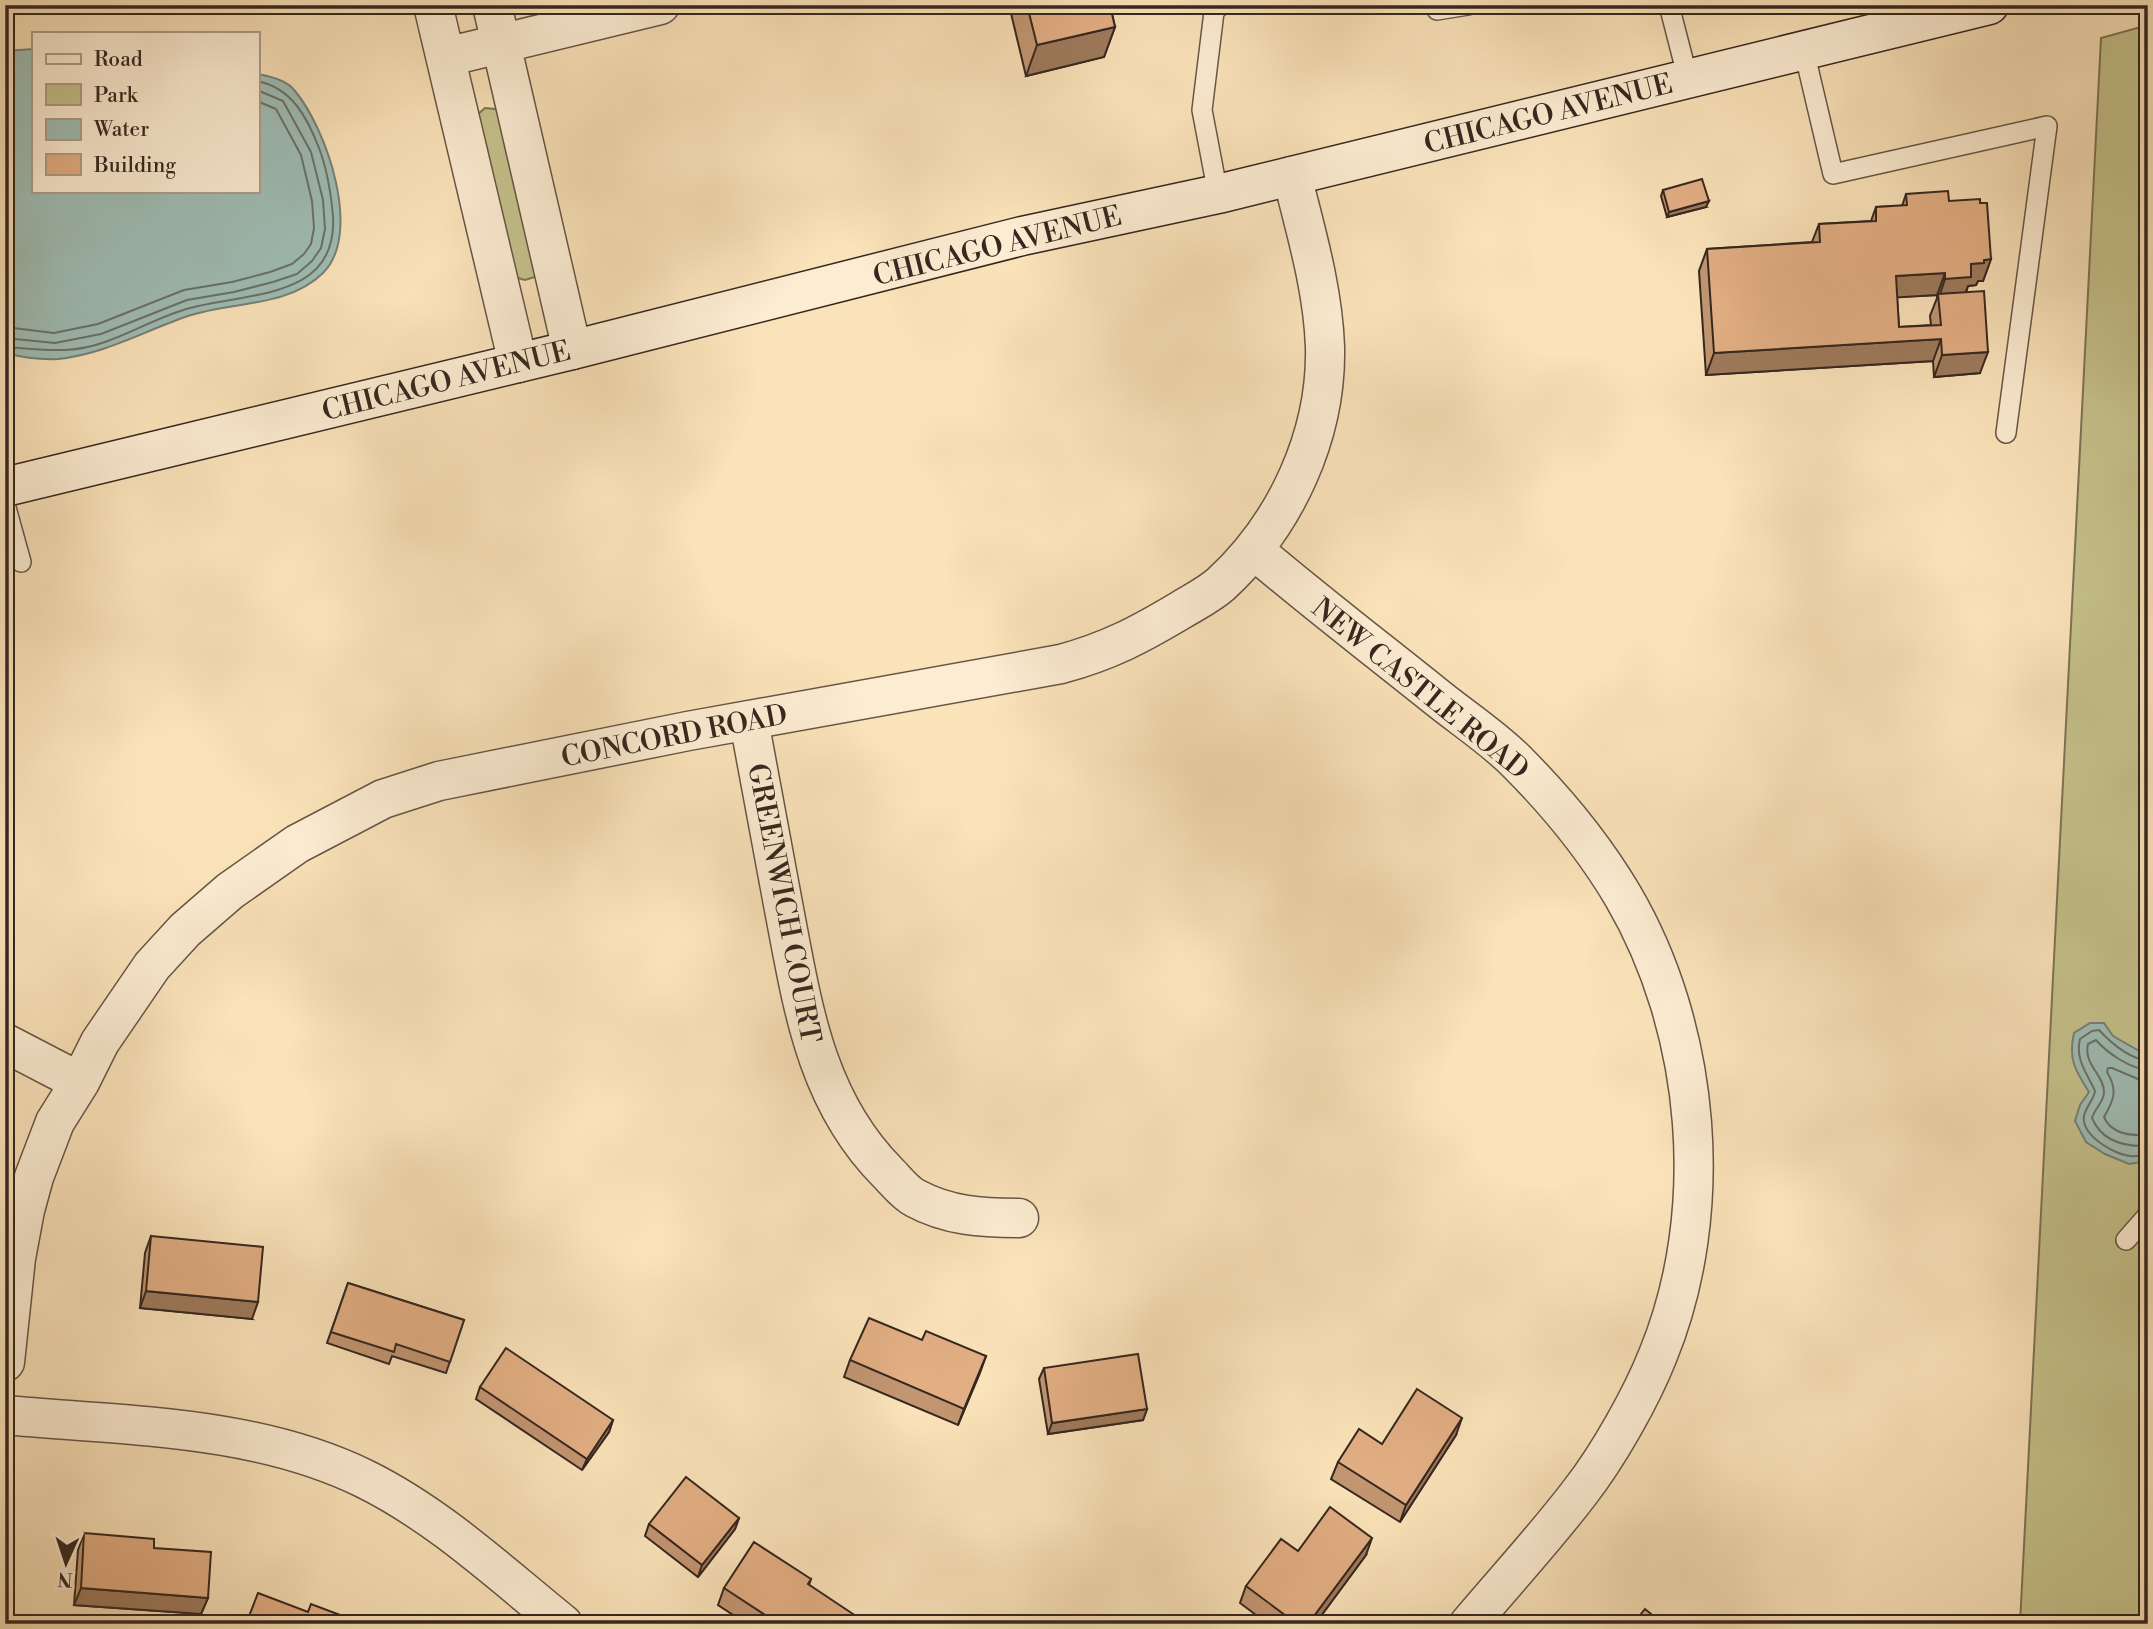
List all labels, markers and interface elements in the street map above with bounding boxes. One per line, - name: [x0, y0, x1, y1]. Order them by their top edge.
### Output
- legend: [32, 32, 259, 192]
- text: Road: [94, 47, 143, 73]
- street label: CHICAGO AVENUE: [1420, 67, 1676, 162]
- text: Park: [94, 83, 139, 109]
- text: Water: [93, 117, 149, 143]
- text: Building: [93, 153, 176, 179]
- street label: CHICAGO AVENUE: [869, 199, 1125, 294]
- street label: CHICAGO AVENUE: [318, 334, 574, 429]
- street label: NEW CASTLE ROAD: [1304, 591, 1536, 788]
- street label: CONCORD ROAD: [558, 697, 790, 776]
- street label: GREENWICH COURT: [739, 761, 828, 1046]
- north arrow: [32, 1528, 102, 1598]
- text: N: [57, 1567, 73, 1591]

